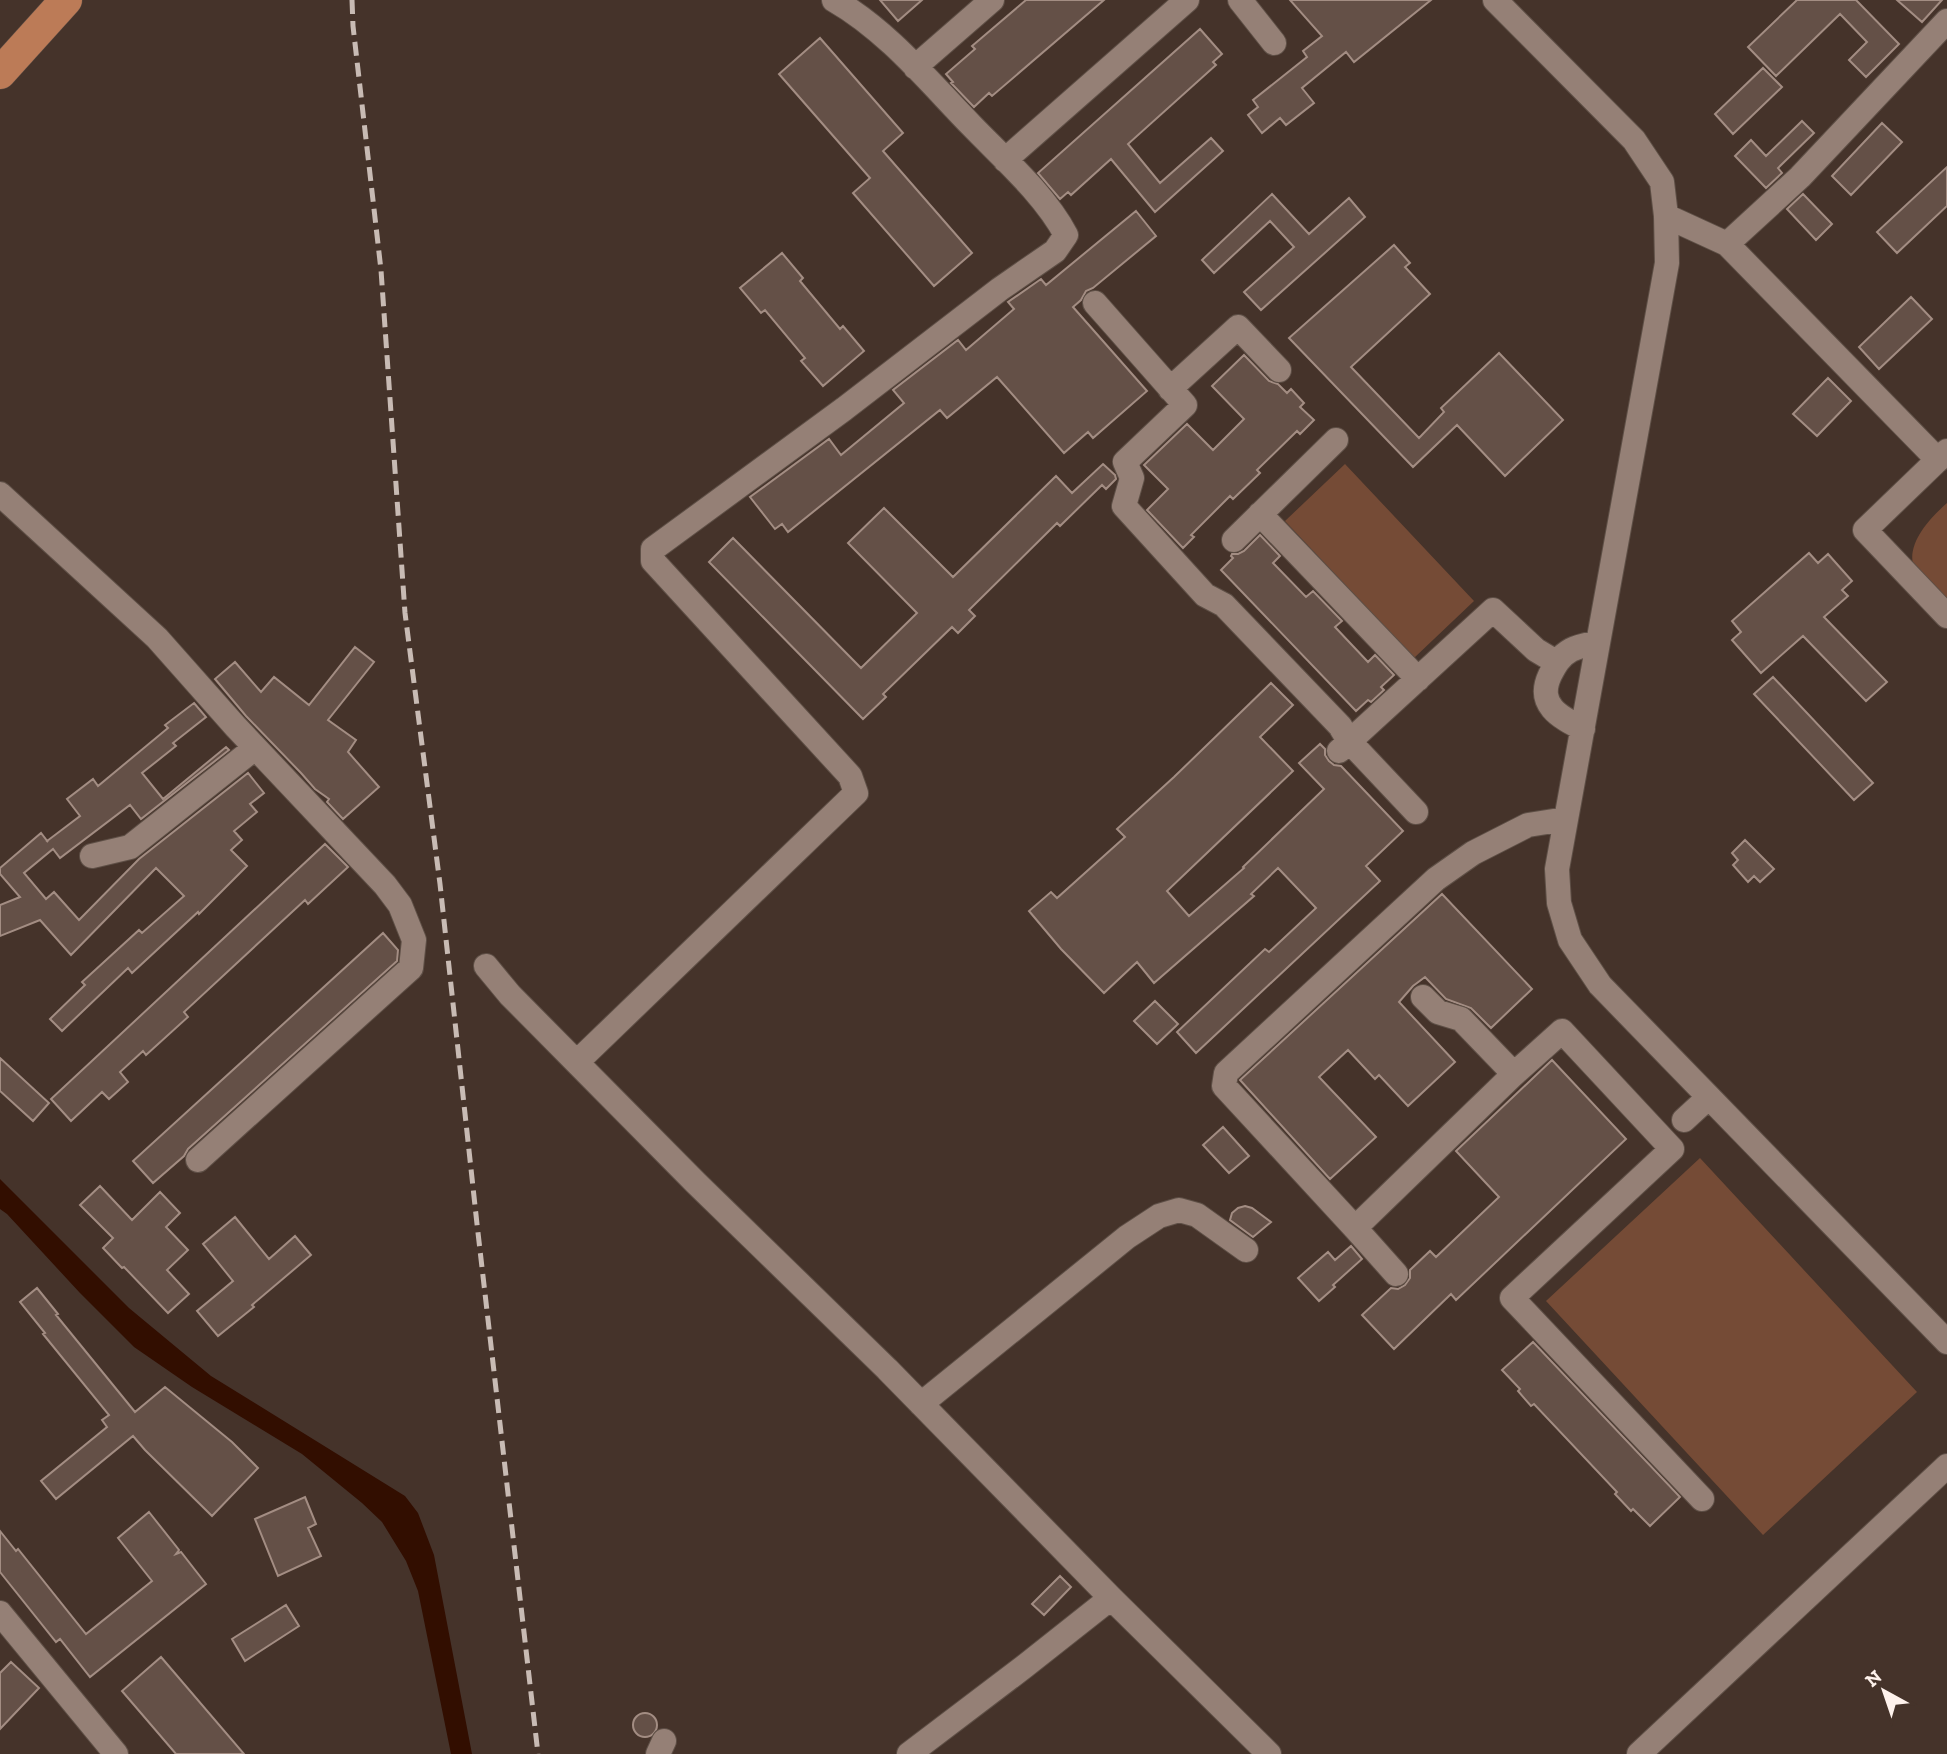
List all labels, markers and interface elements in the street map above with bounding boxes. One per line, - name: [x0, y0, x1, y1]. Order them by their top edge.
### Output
- north arrow: [1849, 1656, 1919, 1726]
- text: N: [1860, 1665, 1886, 1692]

